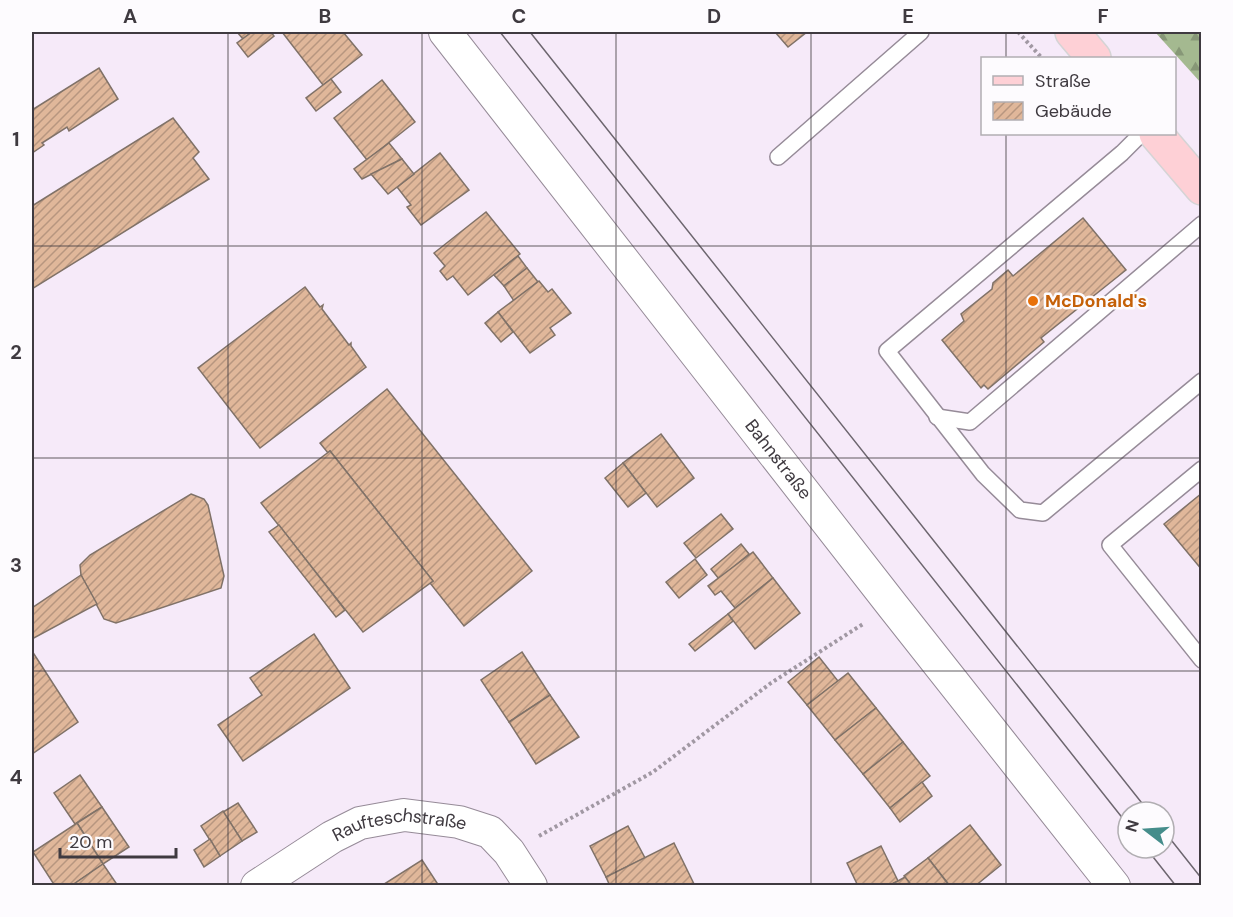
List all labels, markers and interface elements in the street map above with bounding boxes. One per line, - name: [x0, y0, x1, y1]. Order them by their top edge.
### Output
- text: A: [123, 3, 137, 29]
- text: B: [319, 3, 331, 29]
- text: C: [512, 3, 526, 29]
- text: D: [707, 3, 721, 29]
- text: E: [902, 3, 914, 29]
- text: F: [1097, 3, 1109, 29]
- legend: [981, 57, 1176, 135]
- text: Straße: [1035, 69, 1091, 93]
- text: Gebäude: [1035, 99, 1112, 123]
- text: 1: [12, 126, 20, 152]
- place label: McDonald's: [1045, 289, 1147, 313]
- marker: McDonald's: [1026, 294, 1040, 308]
- text: 2: [10, 339, 22, 365]
- street label: Bahnstraße: [740, 414, 817, 504]
- text: 3: [10, 552, 22, 578]
- text: 4: [10, 764, 23, 790]
- north arrow: [1116, 800, 1176, 860]
- street label: Raufteschstraße: [328, 803, 470, 847]
- text: N: [1120, 817, 1144, 834]
- scale bar: [60, 821, 176, 859]
- text: 20 m: [69, 830, 112, 854]

